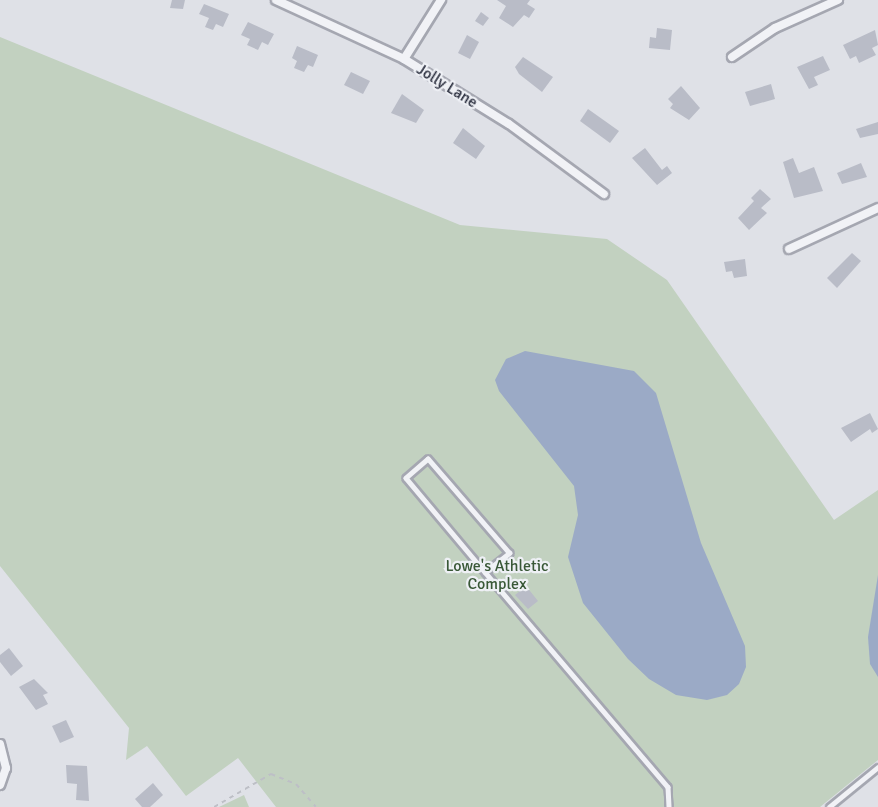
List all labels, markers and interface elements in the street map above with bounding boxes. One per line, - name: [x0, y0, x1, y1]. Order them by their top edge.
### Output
- street label: Jolly Lane: [413, 60, 481, 112]
- park label: Lowe's Athletic Complex: [445, 556, 549, 594]

